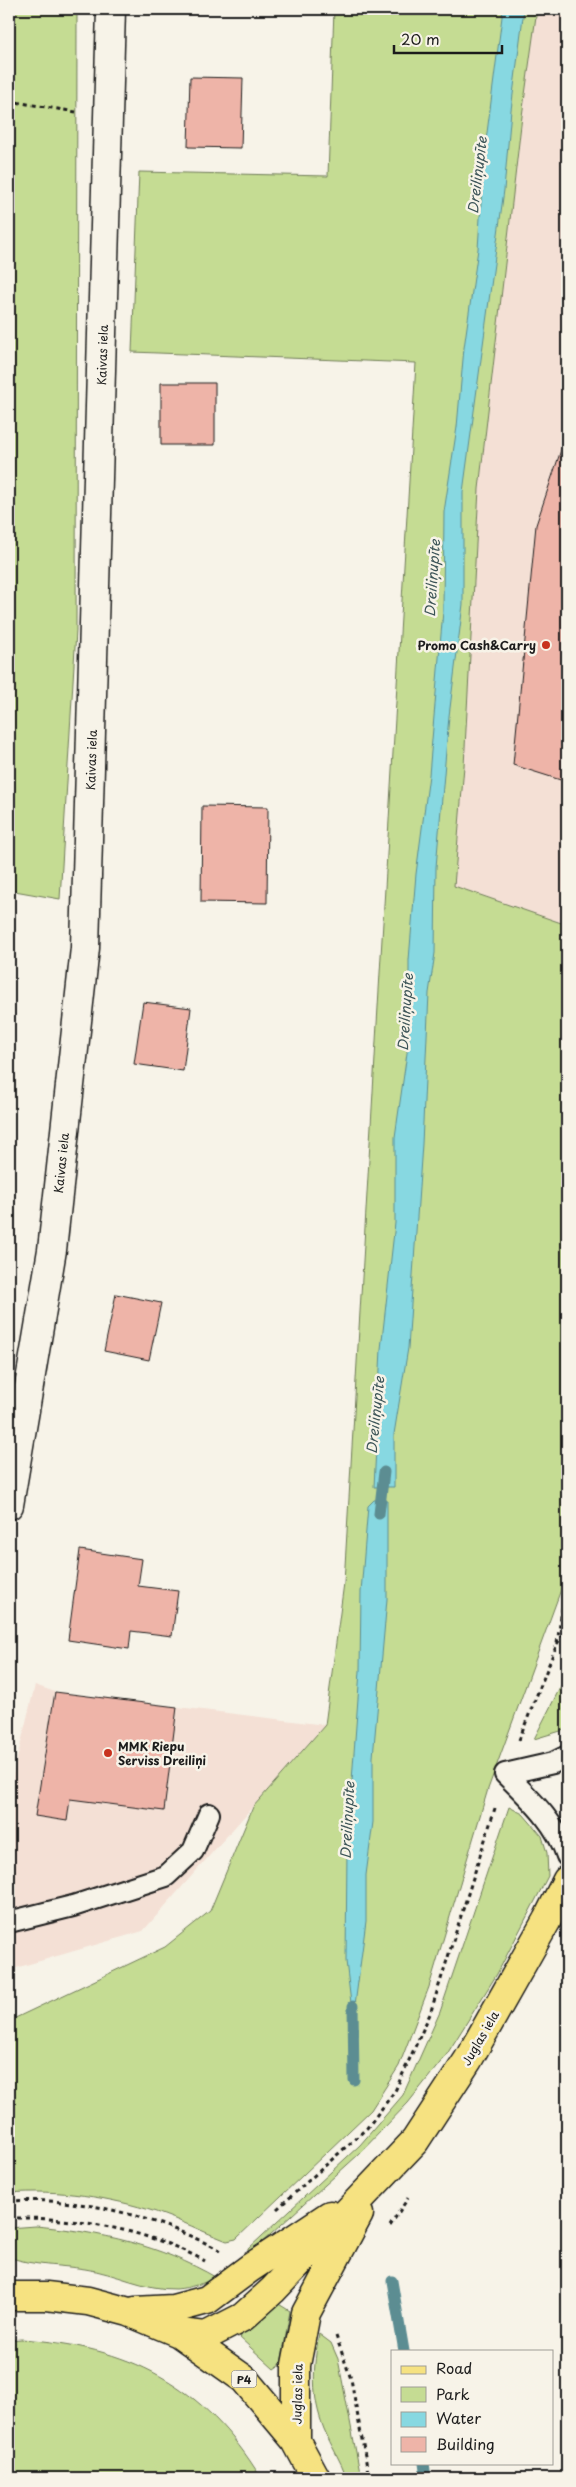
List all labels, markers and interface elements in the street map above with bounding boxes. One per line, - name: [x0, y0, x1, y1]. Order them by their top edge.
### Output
- scale bar: [394, 22, 501, 54]
- text: 20 m: [401, 27, 440, 50]
- water label: Dreiliņupīte: [462, 134, 492, 215]
- street label: Kaivas iela: [92, 324, 112, 386]
- water label: Dreiliņupīte: [419, 537, 445, 617]
- place label: Promo Cash&Carry: [418, 636, 536, 654]
- marker: Promo Cash&Carry: [540, 639, 552, 651]
- street label: Kaivas iela: [81, 729, 101, 791]
- water label: Dreiliņupīte: [392, 971, 418, 1051]
- street label: Kaivas iela: [49, 1131, 73, 1194]
- water label: Dreiliņupīte: [361, 1374, 390, 1455]
- place label: MMK Riepu Serviss Dreiliņi: [118, 1737, 207, 1769]
- marker: MMK Riepu Serviss Dreiliņi: [102, 1747, 114, 1759]
- water label: Dreiliņupīte: [334, 1779, 360, 1859]
- street label: Juglas iela: [457, 2007, 503, 2069]
- legend: [391, 2350, 554, 2464]
- text: Road: [436, 2356, 472, 2379]
- street label: Juglas iela: [287, 2363, 307, 2425]
- road number: P4: [232, 2370, 256, 2388]
- text: Park: [436, 2382, 470, 2405]
- text: Water: [436, 2406, 481, 2429]
- text: Building: [436, 2432, 495, 2455]

